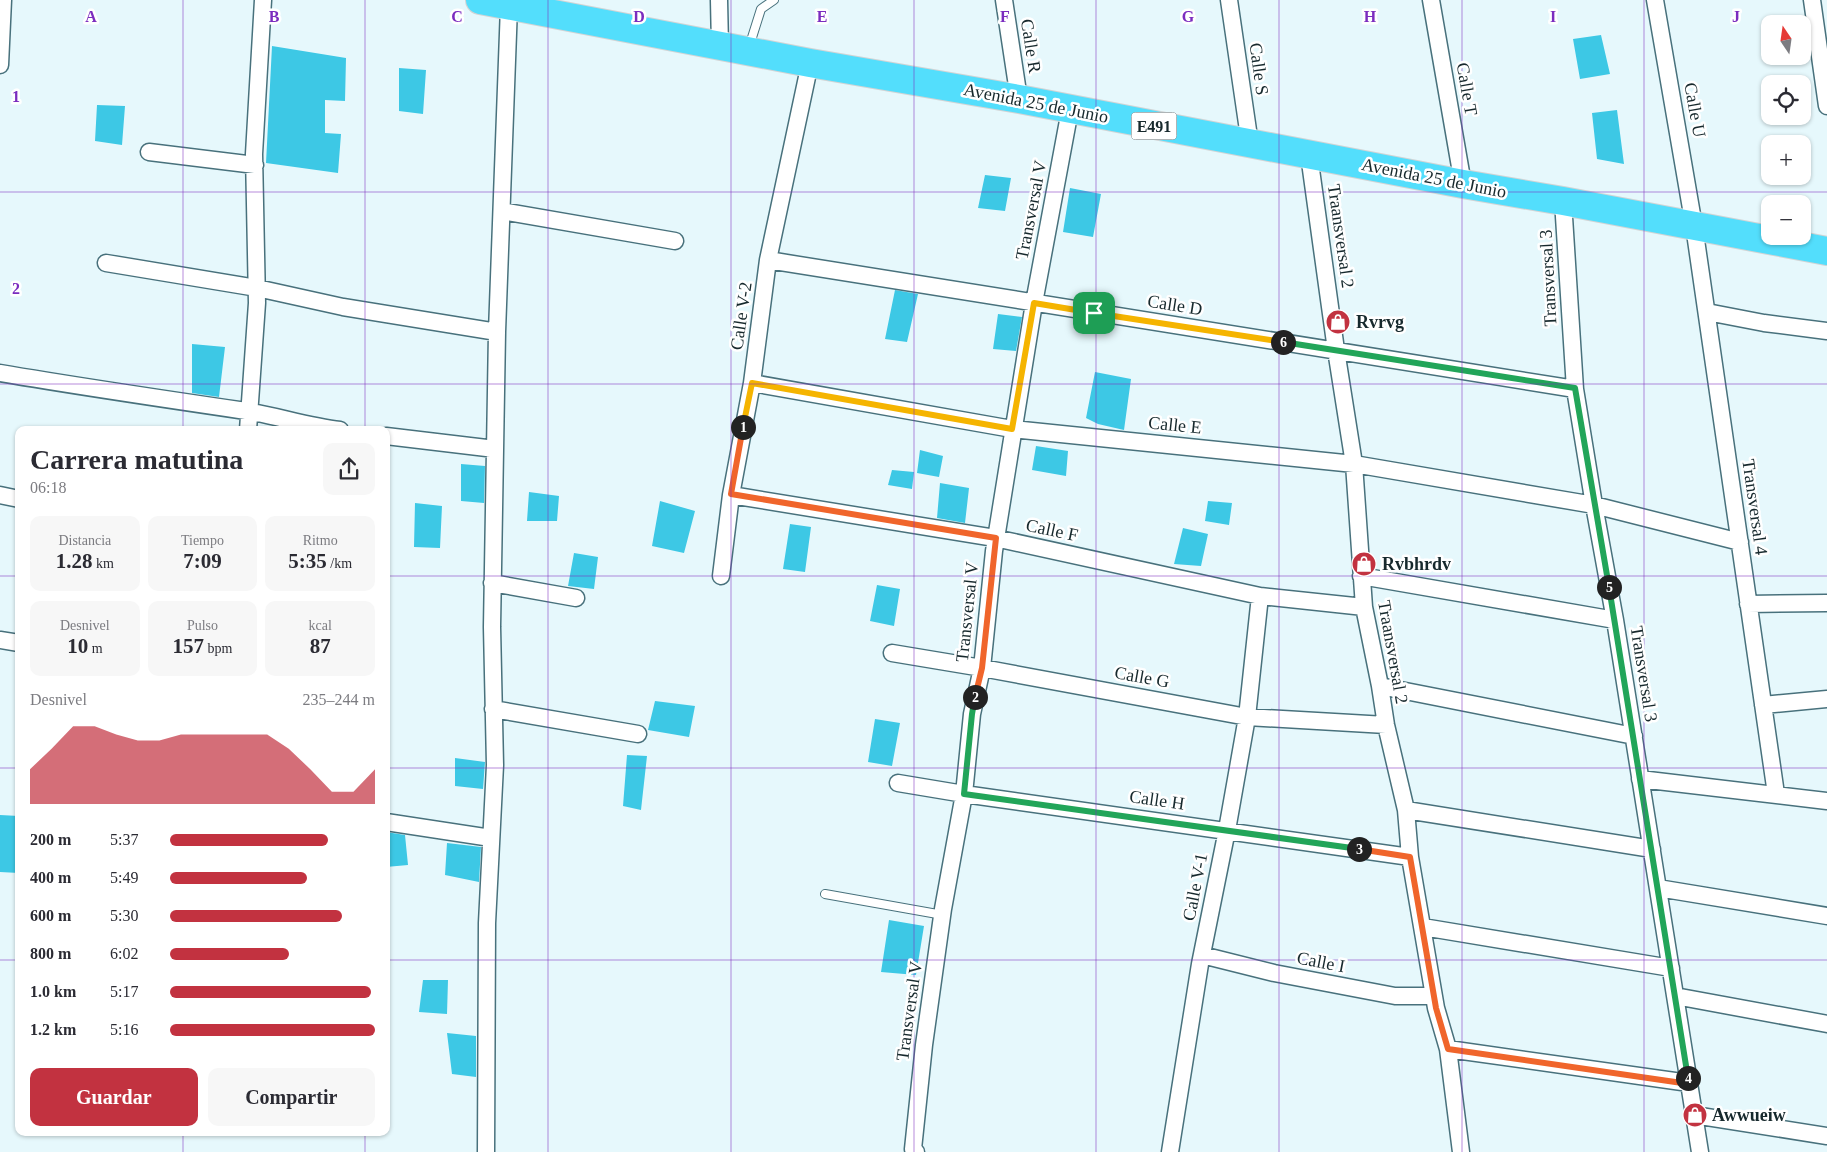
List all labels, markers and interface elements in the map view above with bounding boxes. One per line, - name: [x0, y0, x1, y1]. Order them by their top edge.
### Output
- text: A: [85, 8, 97, 25]
- text: B: [269, 8, 280, 25]
- text: C: [451, 8, 463, 25]
- text: D: [633, 8, 645, 25]
- text: E: [817, 8, 827, 25]
- text: F: [1000, 8, 1010, 25]
- text: G: [1182, 8, 1195, 25]
- text: H: [1364, 8, 1377, 25]
- text: I: [1550, 8, 1556, 25]
- text: J: [1732, 8, 1740, 25]
- north arrow: [1761, 15, 1811, 65]
- map controls: [1761, 15, 1811, 245]
- street label: Calle R: [1017, 18, 1045, 74]
- street label: Calle S: [1245, 42, 1273, 96]
- street label: Calle T: [1453, 61, 1481, 117]
- button: locate: [1761, 75, 1811, 125]
- street label: Avenida 25 de Junio: [962, 79, 1110, 127]
- street label: Calle U: [1680, 81, 1710, 139]
- text: 1: [12, 88, 20, 105]
- road number: E491: [1132, 112, 1176, 140]
- button: +: [1761, 135, 1811, 185]
- street label: Avenida 25 de Junio: [1360, 154, 1508, 202]
- street label: Transversal V: [1012, 159, 1050, 261]
- street label: Traansversal 2: [1324, 183, 1358, 289]
- button: −: [1761, 195, 1811, 245]
- street label: Transversal 3: [1535, 229, 1561, 327]
- text: 2: [12, 280, 20, 297]
- street label: Calle V-2: [726, 281, 756, 351]
- street label: Calle D: [1146, 291, 1204, 319]
- pin: [1073, 292, 1115, 334]
- icon: arrive: [1080, 299, 1108, 327]
- shop icon: Rvrvg: [1325, 309, 1351, 335]
- place label: Rvrvg: [1356, 312, 1404, 332]
- pin: 6: [1270, 330, 1296, 354]
- text: 6: [1280, 335, 1287, 350]
- street label: Calle E: [1147, 412, 1203, 438]
- pin: 1: [730, 414, 756, 440]
- text: 1: [740, 420, 747, 435]
- button: share: [323, 443, 375, 495]
- text: Carrera matutina: [30, 444, 243, 475]
- street label: Transversal 4: [1738, 458, 1772, 556]
- text: 06:18: [30, 479, 66, 496]
- street label: Calle F: [1024, 515, 1080, 545]
- text: Distancia: [58, 533, 111, 548]
- text: Tiempo: [181, 533, 224, 548]
- text: Ritmo: [303, 533, 338, 548]
- text: 1.28: [56, 549, 93, 573]
- text: 7:09: [183, 549, 222, 573]
- text: 5:35: [288, 549, 327, 573]
- shop icon: Rvbhrdv: [1351, 551, 1377, 577]
- place label: Rvbhrdv: [1382, 554, 1451, 574]
- text: km: [93, 556, 114, 571]
- text: /km: [327, 556, 352, 571]
- street label: Transversal V: [952, 561, 982, 663]
- pin: 5: [1596, 574, 1622, 600]
- text: 5: [1606, 580, 1613, 595]
- street label: Traansversal 2: [1374, 599, 1412, 705]
- text: Desnivel: [60, 618, 110, 633]
- text: Pulso: [187, 618, 218, 633]
- text: kcal: [308, 618, 332, 633]
- street label: Transversal 3: [1627, 625, 1661, 723]
- text: 10: [67, 634, 88, 658]
- text: 157: [173, 634, 204, 658]
- text: 87: [310, 634, 331, 658]
- text: m: [88, 641, 103, 656]
- text: bpm: [204, 641, 232, 656]
- street label: Calle G: [1113, 662, 1171, 692]
- pin: 2: [962, 684, 988, 710]
- text: 2: [972, 690, 979, 705]
- text: Desnivel: [30, 691, 87, 708]
- text: 235–244 m: [303, 691, 375, 708]
- street label: Calle H: [1128, 786, 1186, 814]
- text: 200 m: [30, 831, 71, 848]
- text: 5:37: [110, 831, 138, 848]
- pin: 3: [1346, 836, 1372, 862]
- text: 3: [1356, 842, 1363, 857]
- street label: Calle V-1: [1179, 851, 1211, 923]
- text: 400 m: [30, 869, 71, 886]
- text: 5:49: [110, 869, 138, 886]
- text: 600 m: [30, 907, 71, 924]
- text: 5:30: [110, 907, 138, 924]
- text: 800 m: [30, 945, 71, 962]
- text: 6:02: [110, 945, 138, 962]
- street label: Calle I: [1295, 948, 1347, 976]
- street label: Transversal V: [892, 960, 926, 1062]
- text: 1.0 km: [30, 983, 76, 1000]
- text: 5:17: [110, 983, 138, 1000]
- text: 1.2 km: [30, 1021, 76, 1038]
- text: 5:16: [110, 1021, 138, 1038]
- pin: 4: [1676, 1066, 1700, 1090]
- button: Guardar: [30, 1068, 198, 1126]
- button: Compartir: [208, 1068, 375, 1126]
- text: 4: [1685, 1071, 1692, 1086]
- shop icon: Awwueiw: [1682, 1102, 1708, 1128]
- place label: Awwueiw: [1712, 1105, 1786, 1125]

